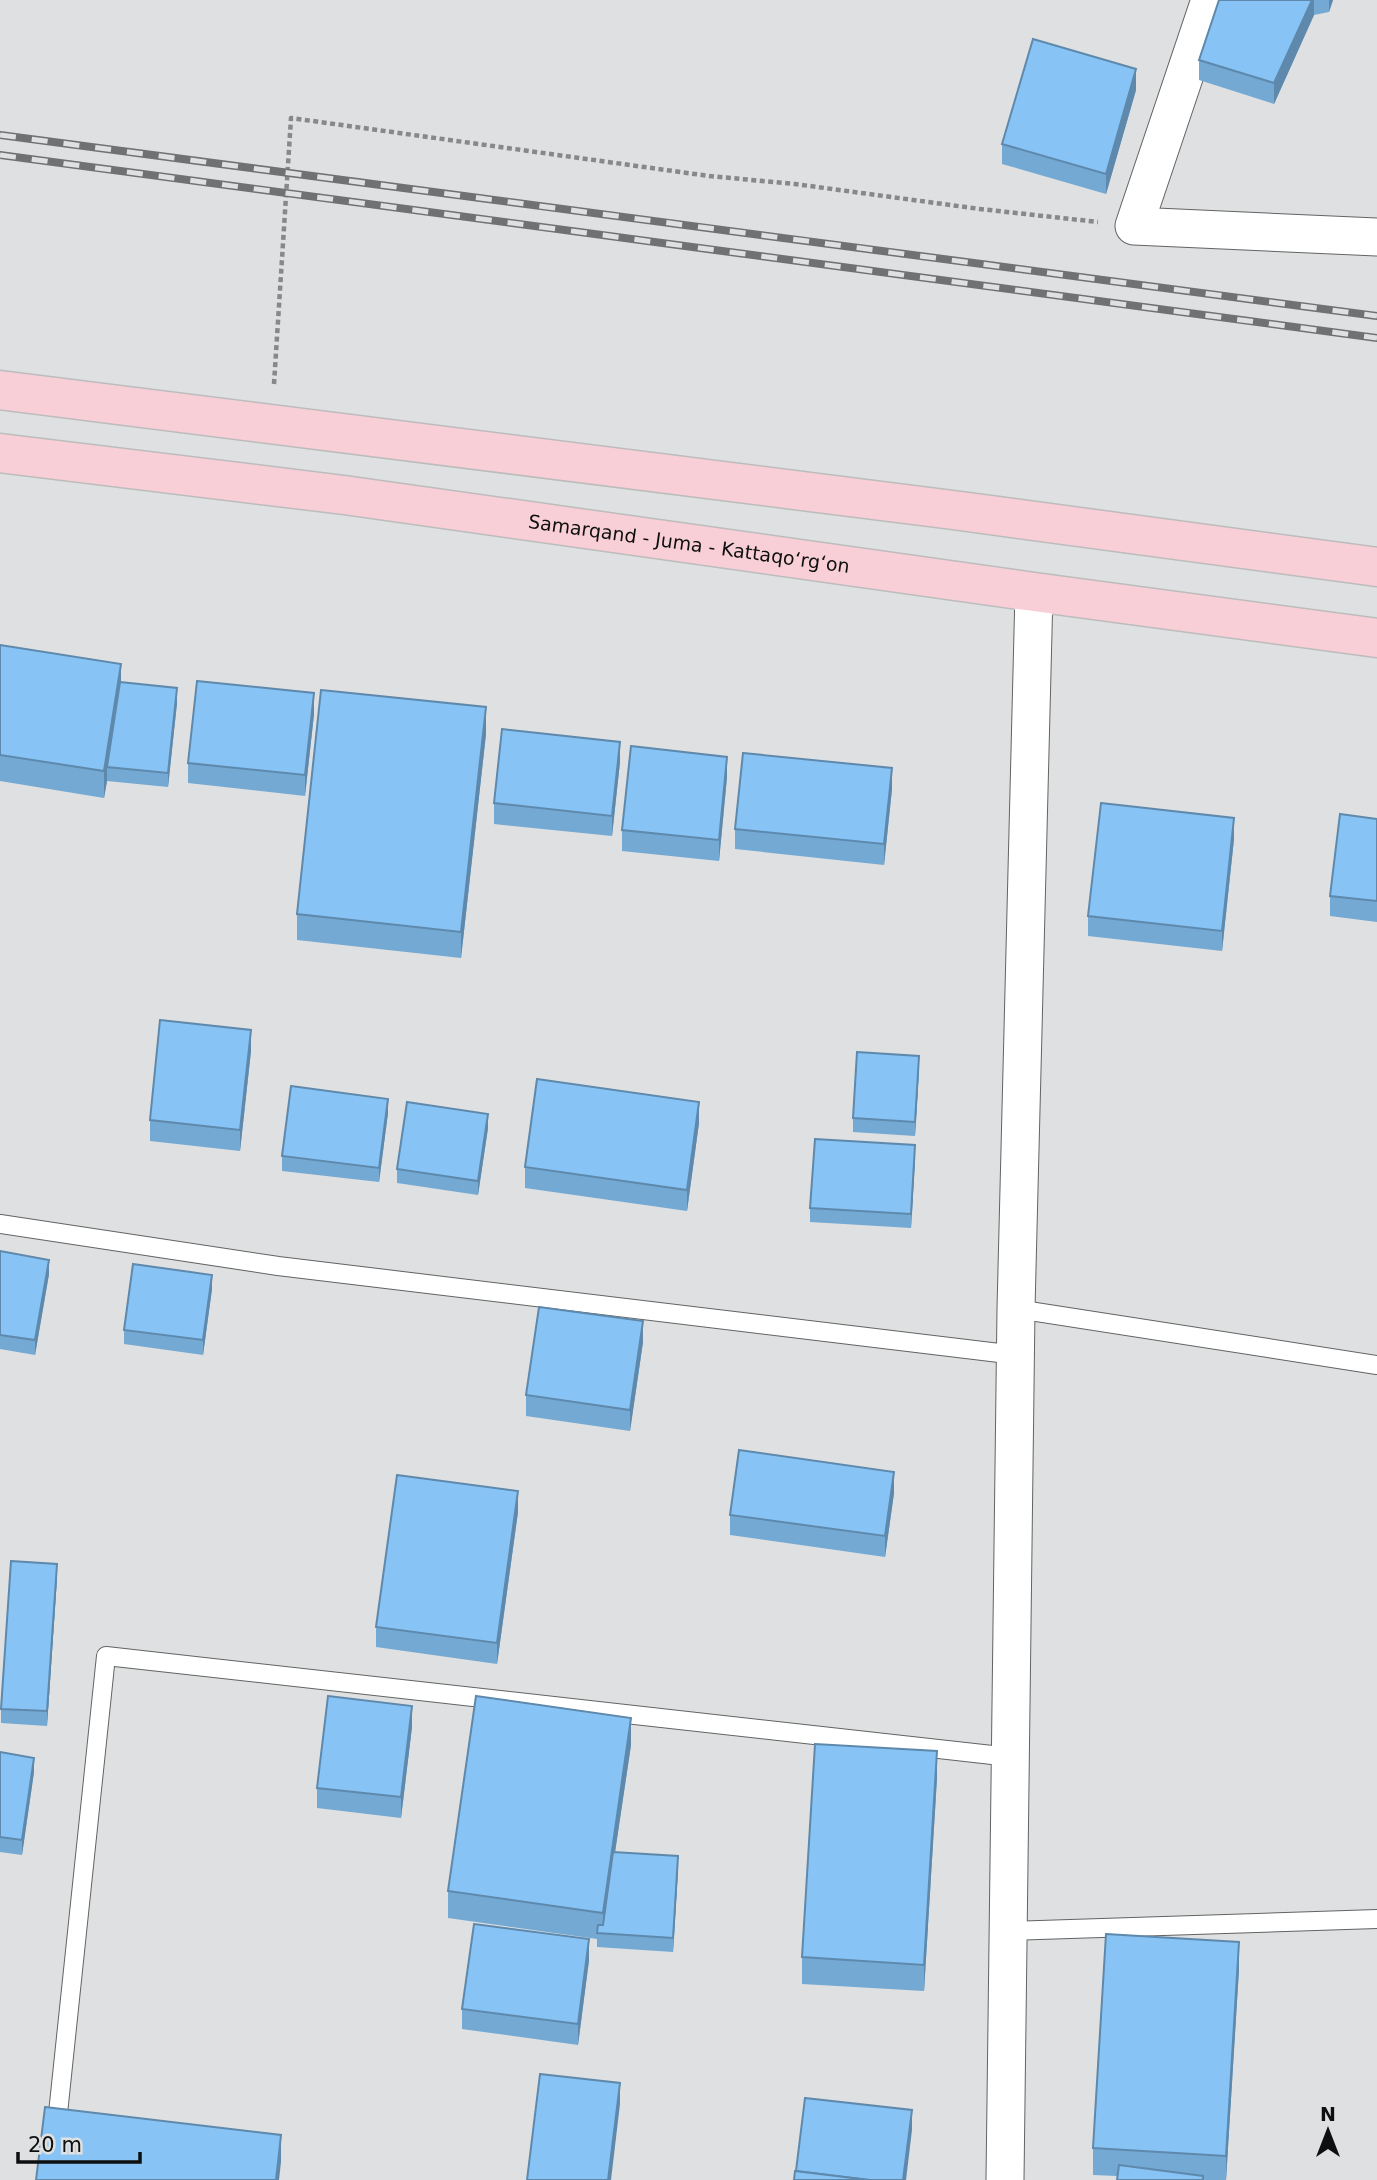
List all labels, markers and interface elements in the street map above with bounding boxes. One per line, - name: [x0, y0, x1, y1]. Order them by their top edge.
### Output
- street label: Samarqand - Juma - Kattaqo‘rg‘on: [527, 510, 851, 577]
- north arrow: [1293, 2096, 1363, 2166]
- text: N: [1320, 2103, 1336, 2125]
- scale bar: [18, 2120, 140, 2164]
- text: 20 m: [28, 2133, 82, 2157]

